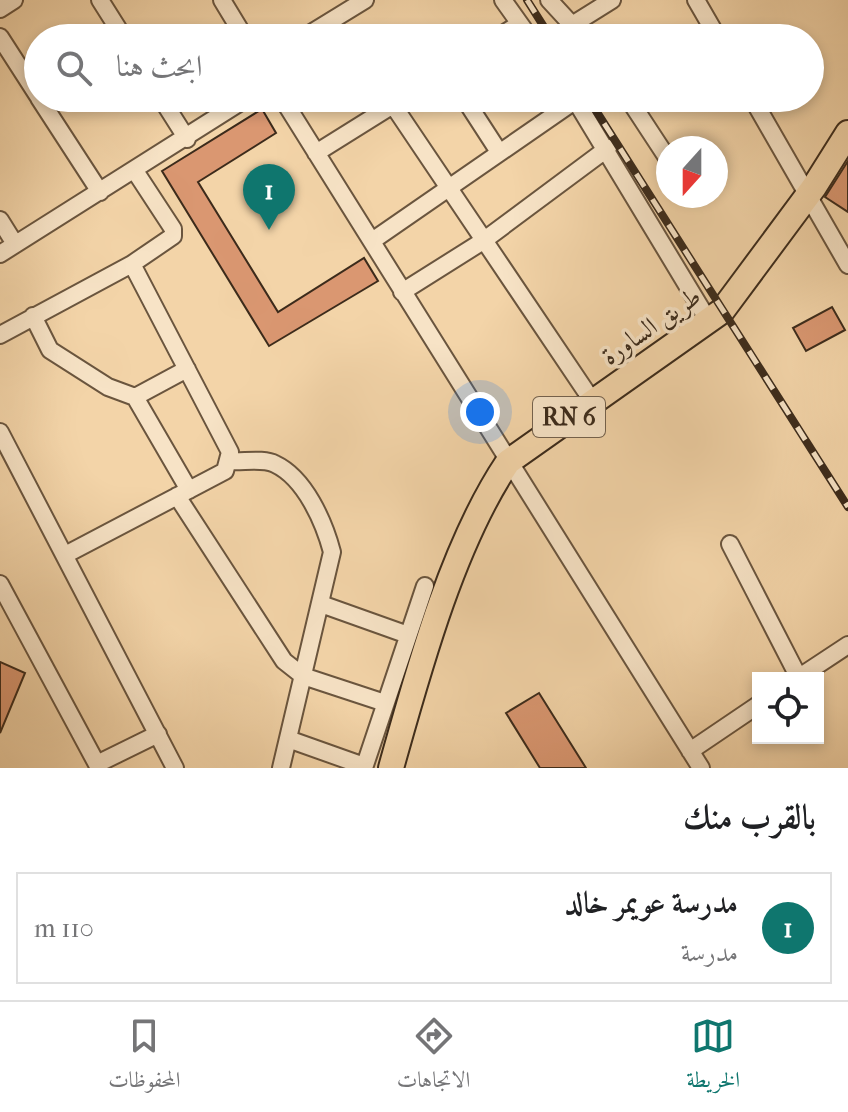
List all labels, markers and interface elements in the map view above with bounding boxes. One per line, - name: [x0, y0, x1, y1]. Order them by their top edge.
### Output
- search box: [24, 24, 824, 112]
- icon: search: [52, 46, 96, 90]
- text: ابحث هنا: [116, 49, 202, 84]
- north arrow: [656, 136, 728, 208]
- pin: 1: [243, 164, 295, 230]
- street label: طريق الساورة: [595, 280, 707, 372]
- your location: [460, 392, 500, 432]
- road number: RN 6: [533, 397, 605, 437]
- map controls: [752, 672, 824, 744]
- button: locate: [752, 672, 824, 744]
- text: بالقرب منك: [683, 797, 816, 837]
- text: مدرسة عويمر خالد: [564, 886, 738, 921]
- text: 110 m: [34, 913, 94, 944]
- text: 1: [783, 913, 793, 944]
- text: مدرسة: [681, 937, 738, 968]
- tab: المحفوظات: [108, 1014, 181, 1101]
- tab: الاتجاهات: [397, 1014, 470, 1101]
- tab: الخريطة: [686, 1014, 740, 1101]

